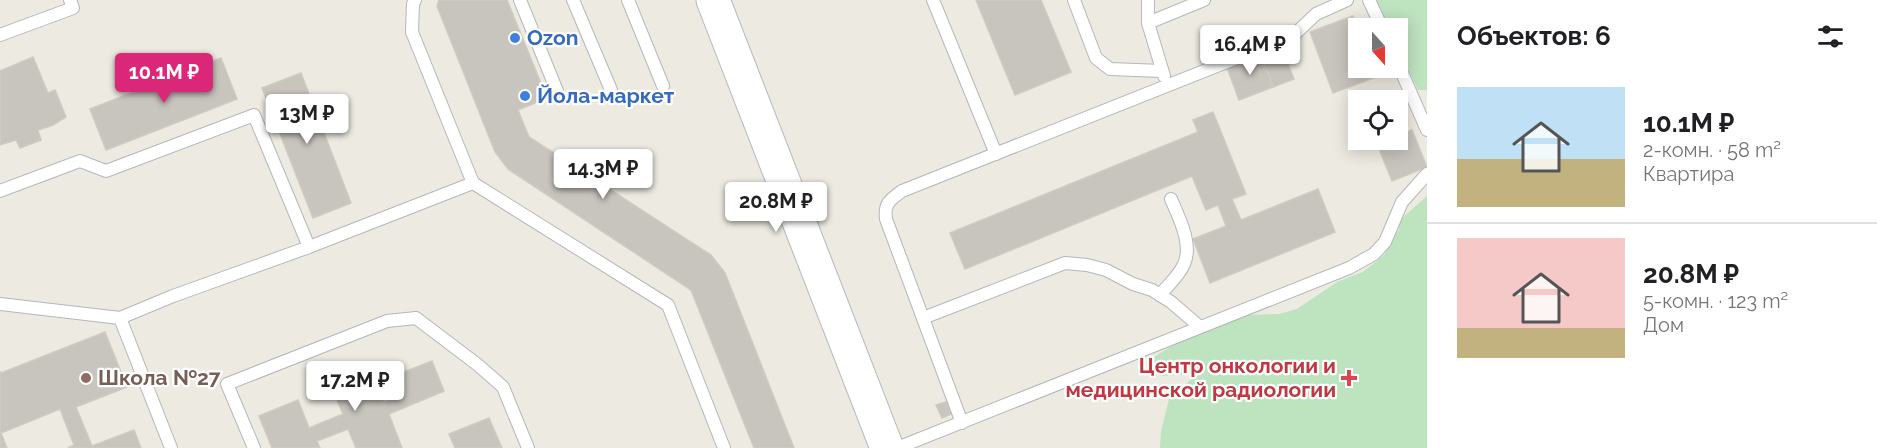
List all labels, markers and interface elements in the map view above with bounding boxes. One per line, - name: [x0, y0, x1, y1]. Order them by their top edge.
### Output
- north arrow: [1348, 18, 1408, 78]
- map controls: [1348, 18, 1408, 150]
- icon: filters: [1814, 20, 1847, 53]
- text: Объектов: 6: [1457, 21, 1611, 51]
- place label: Ozon: [527, 25, 578, 50]
- pin: 16.4M ₽: [1195, 25, 1305, 76]
- marker: Ozon: [508, 31, 522, 45]
- text: 16.4M ₽: [1214, 32, 1286, 56]
- pin: 10.1M ₽: [109, 53, 219, 104]
- text: 10.1M ₽: [129, 60, 199, 84]
- place label: Йола-маркет: [537, 83, 675, 108]
- marker: Йола-маркет: [518, 89, 532, 103]
- button: locate: [1348, 90, 1408, 150]
- pin: 13M ₽: [265, 94, 349, 145]
- text: 13M ₽: [280, 101, 334, 125]
- text: 10.1M ₽: [1643, 108, 1734, 138]
- icon: home: [1505, 111, 1577, 183]
- text: 2-комн. · 58 m²: [1643, 138, 1781, 162]
- pin: 14.3M ₽: [548, 149, 658, 200]
- text: 14.3M ₽: [568, 156, 638, 180]
- text: Квартира: [1643, 162, 1734, 186]
- pin: 20.8M ₽: [721, 182, 831, 233]
- text: 20.8M ₽: [739, 189, 813, 213]
- text: 20.8M ₽: [1643, 259, 1739, 289]
- icon: home: [1505, 262, 1577, 334]
- text: 5-комн. · 123 m²: [1643, 289, 1788, 313]
- text: Дом: [1643, 313, 1684, 337]
- place label: Центр онкологии и медицинской радиологии: [1066, 353, 1336, 402]
- pin: 17.2M ₽: [300, 361, 410, 412]
- place label: Школа №27: [98, 365, 221, 390]
- text: 17.2M ₽: [320, 368, 390, 392]
- marker: Центр онкологии и медицинской радиологии: [1340, 369, 1358, 387]
- marker: Школа №27: [79, 371, 93, 385]

